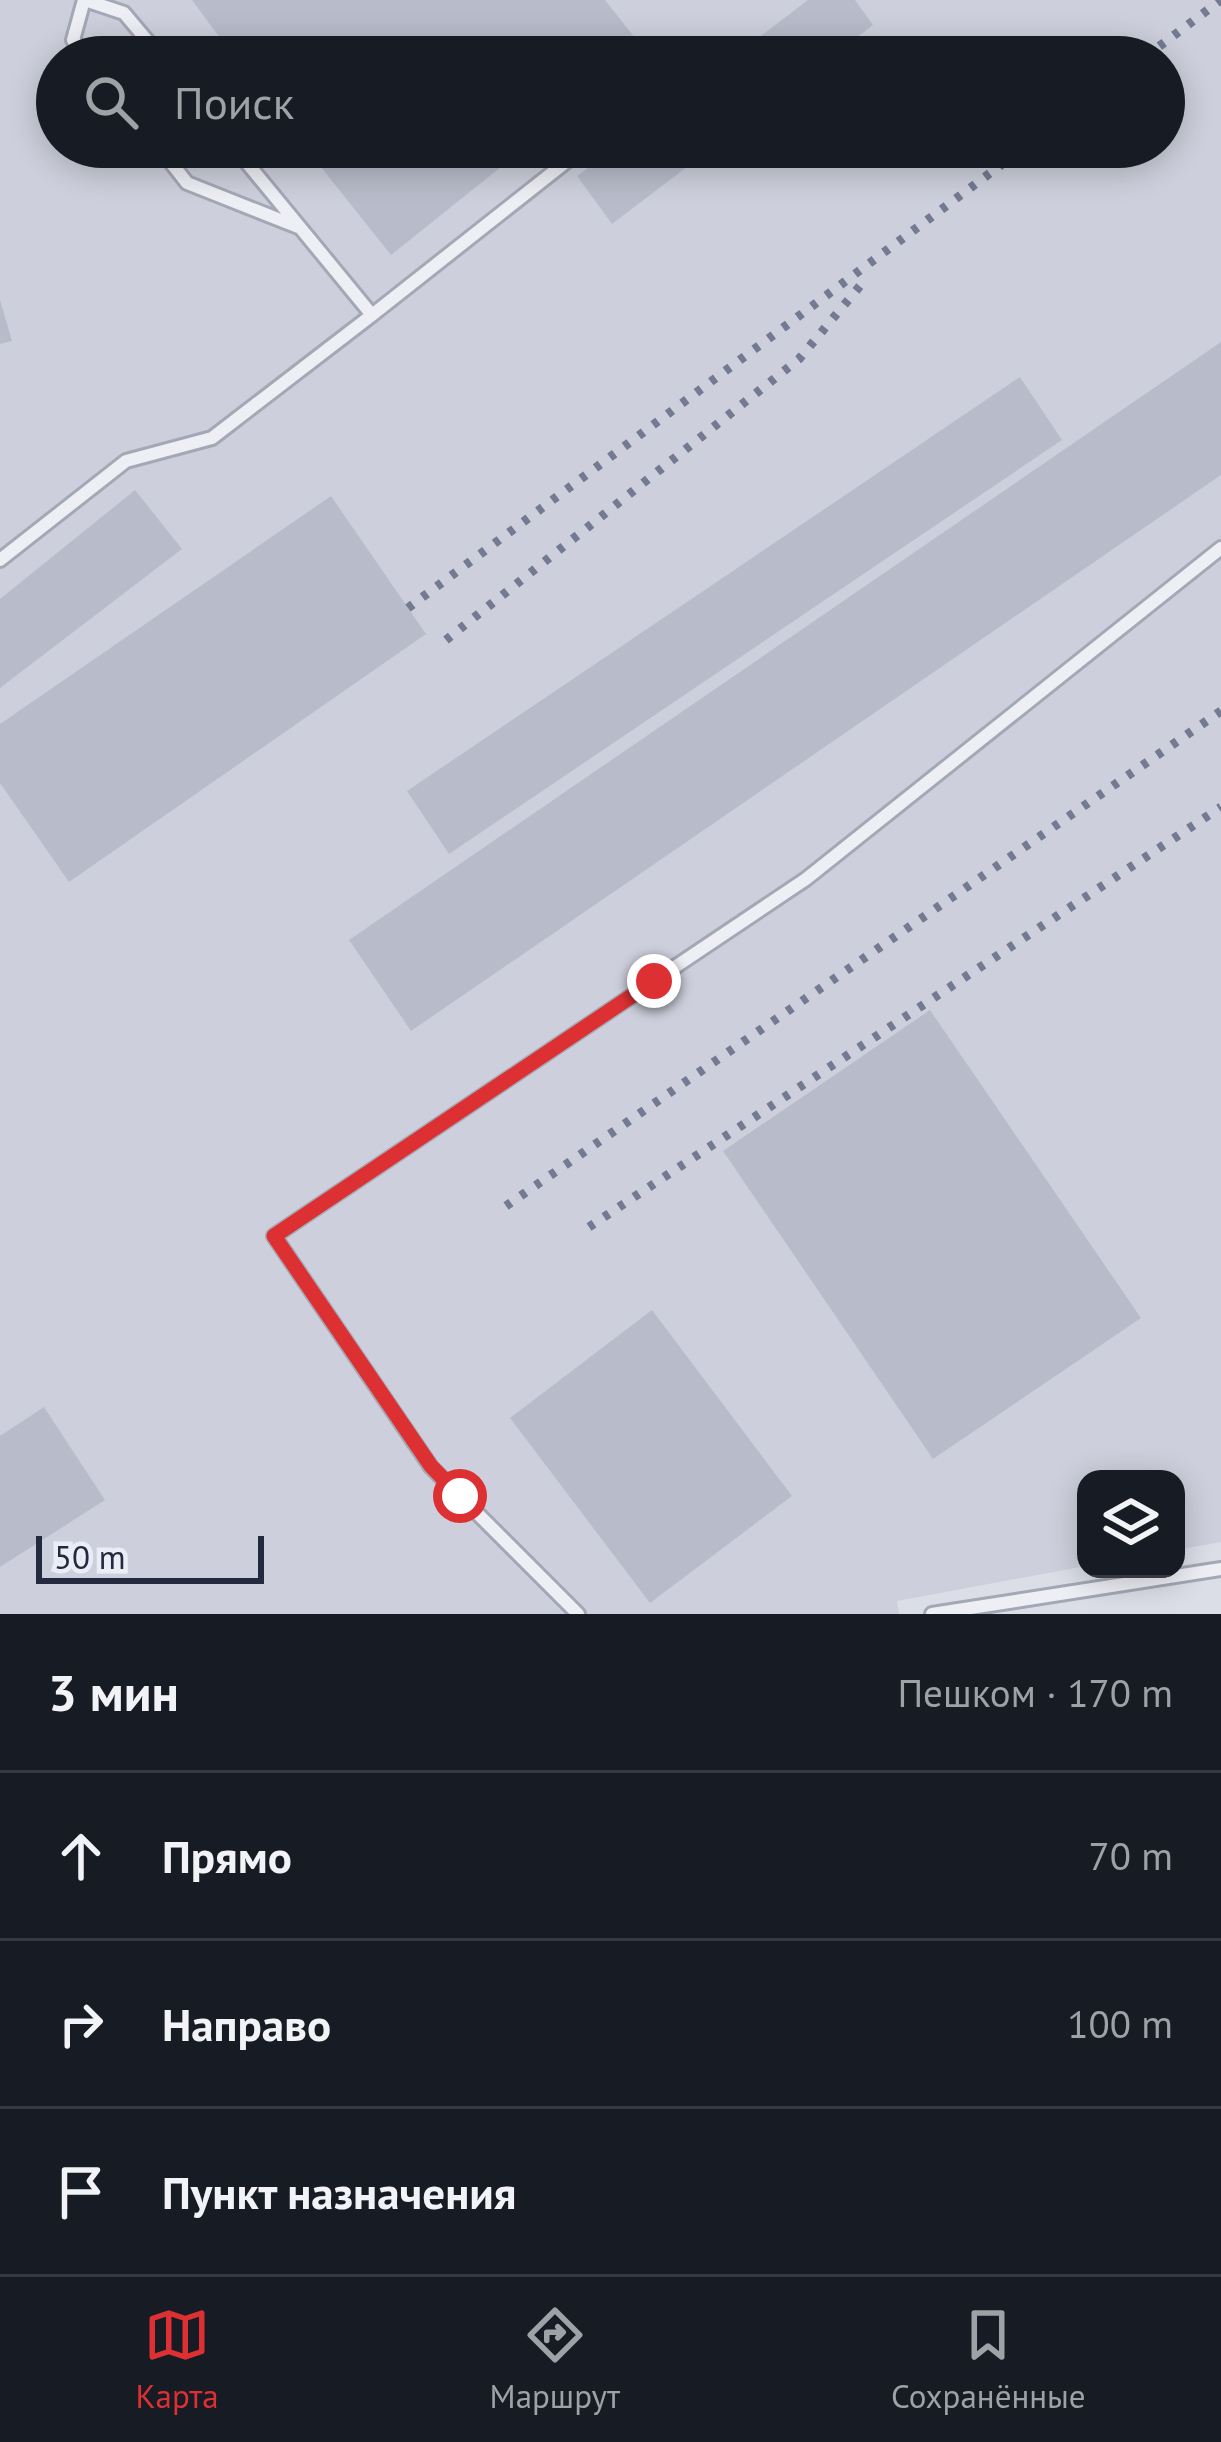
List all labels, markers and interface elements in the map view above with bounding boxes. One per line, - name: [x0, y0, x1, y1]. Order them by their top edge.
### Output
- search box: [36, 36, 1185, 168]
- icon: search: [78, 69, 144, 135]
- text: Поиск: [174, 73, 294, 131]
- route end: [627, 954, 681, 1008]
- route start: [433, 1469, 487, 1523]
- map controls: [1077, 1470, 1185, 1578]
- button: layers: [1077, 1470, 1185, 1578]
- scale bar: [36, 1530, 264, 1583]
- text: 50 m: [54, 1535, 126, 1578]
- text: 3 мин: [48, 1659, 179, 1725]
- text: Пешком · 170 m: [897, 1667, 1173, 1718]
- icon: ahead: [48, 1823, 114, 1889]
- text: Прямо: [162, 1827, 292, 1885]
- text: 70 m: [1088, 1830, 1173, 1881]
- icon: right: [48, 1991, 114, 2057]
- text: Направо: [162, 1995, 331, 2053]
- text: 100 m: [1067, 1998, 1173, 2049]
- icon: arrive: [48, 2159, 114, 2225]
- text: Пункт назначения: [162, 2163, 516, 2221]
- tab: Карта: [135, 2302, 219, 2417]
- tab: Маршрут: [490, 2302, 620, 2417]
- tab: Сохранённые: [891, 2302, 1086, 2417]

